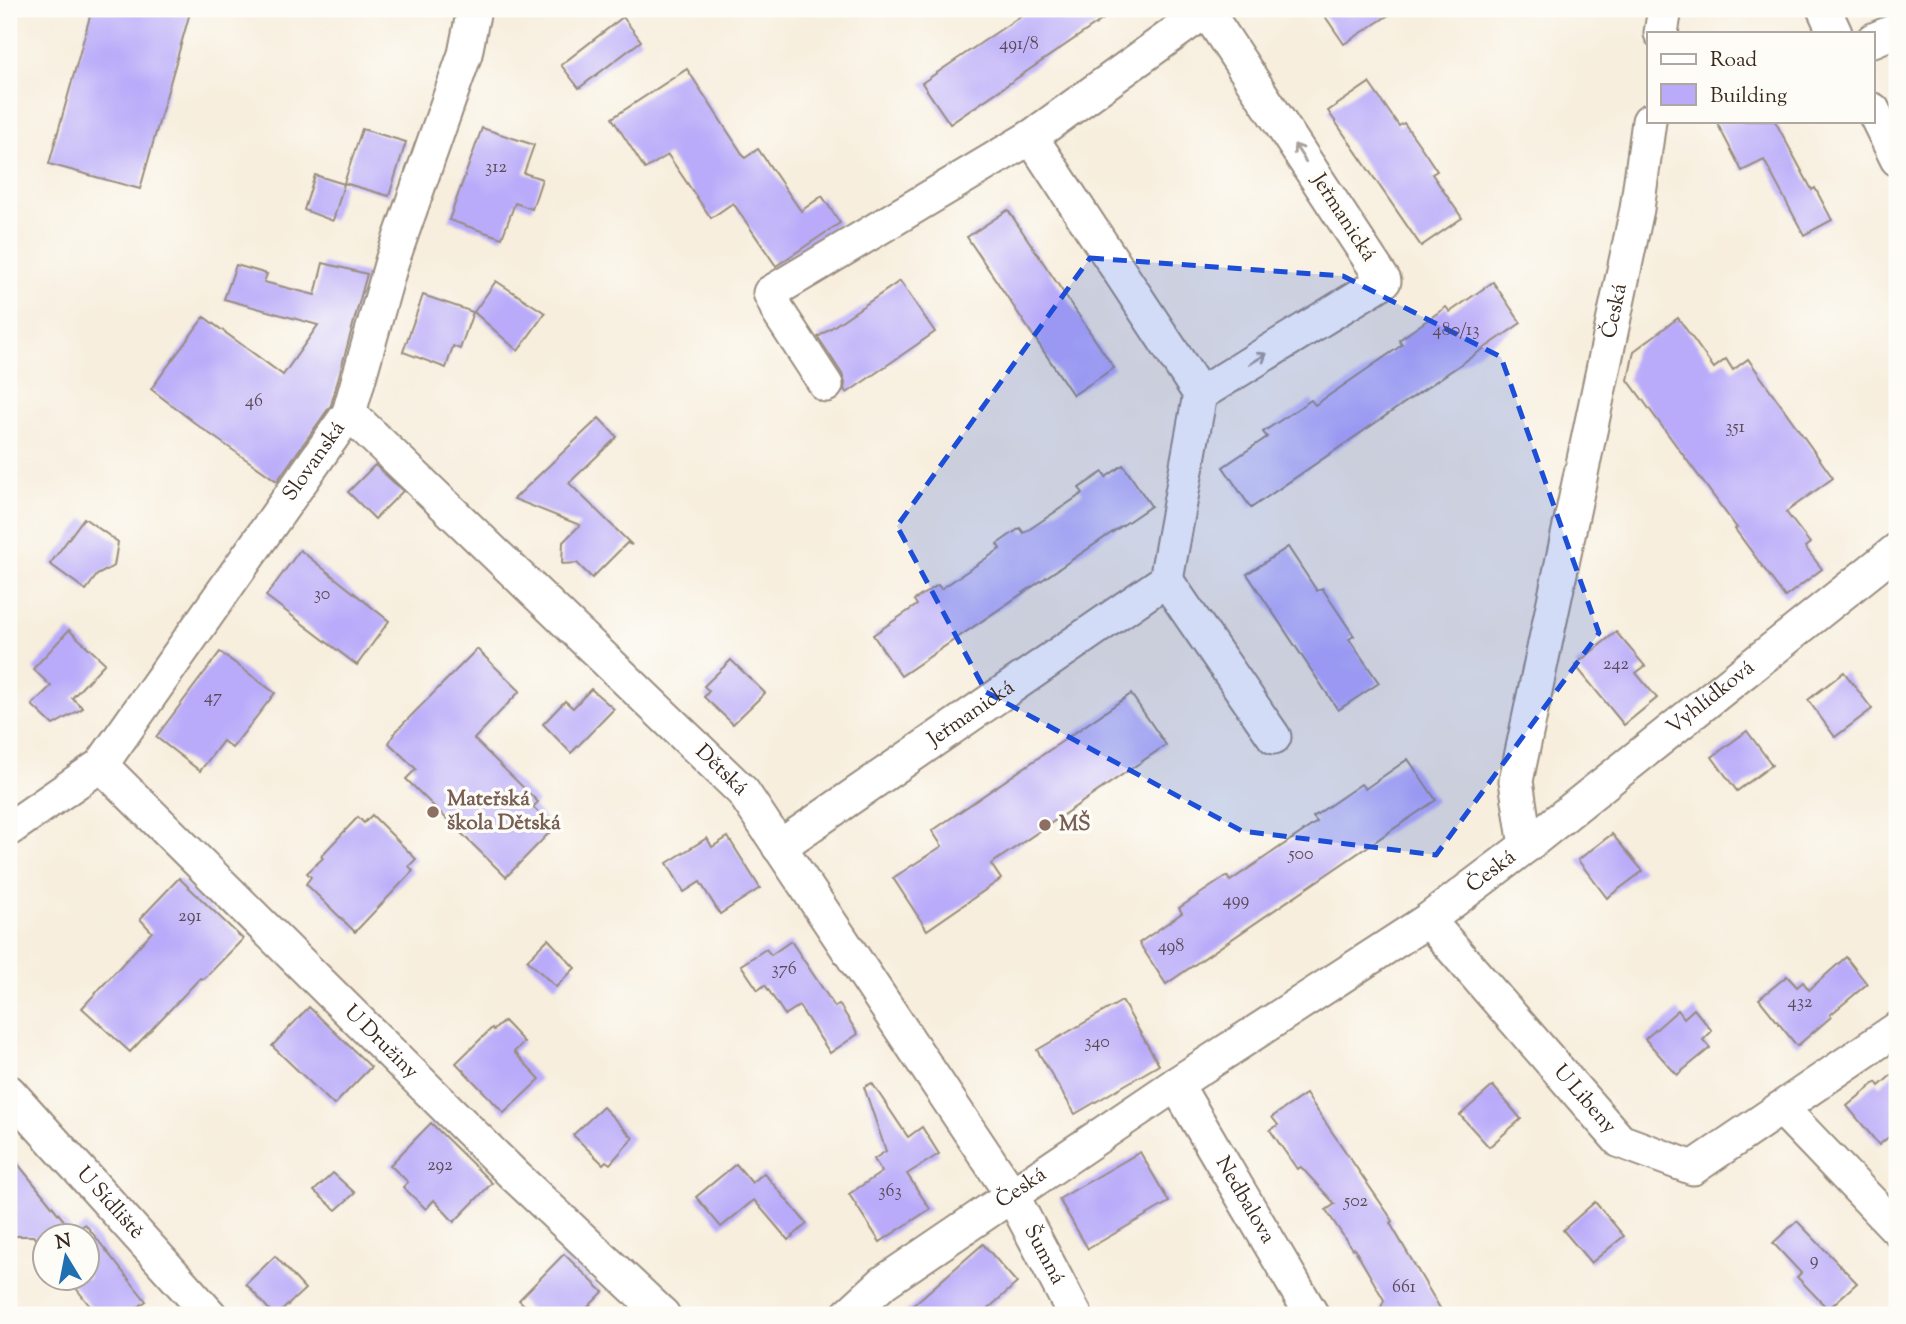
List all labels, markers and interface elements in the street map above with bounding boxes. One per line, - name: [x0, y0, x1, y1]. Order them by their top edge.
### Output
- house number: 491/8: [999, 32, 1039, 58]
- legend: [1647, 32, 1874, 122]
- text: Road: [1710, 46, 1757, 76]
- text: Building: [1710, 82, 1787, 112]
- one-way arrow: [1293, 144, 1307, 163]
- house number: 312: [485, 155, 507, 181]
- street label: Jeřmanická: [1303, 167, 1383, 268]
- street label: Česká: [1595, 281, 1636, 341]
- house number: 480/13: [1433, 318, 1479, 344]
- one-way arrow: [1248, 351, 1268, 365]
- house number: 46: [245, 389, 263, 415]
- street label: Slovanská: [276, 415, 353, 508]
- house number: 351: [1725, 415, 1745, 441]
- house number: 30: [314, 582, 330, 608]
- house number: 242: [1603, 652, 1630, 678]
- street label: Vyhlídková: [1661, 654, 1762, 743]
- street label: Jeřmanická: [921, 673, 1021, 755]
- house number: 47: [204, 685, 222, 711]
- street label: Dětská: [688, 738, 754, 804]
- place label: Mateřská škola Dětská: [447, 785, 561, 839]
- marker: Mateřská škola Dětská: [425, 804, 441, 820]
- place label: MŠ: [1059, 810, 1091, 840]
- marker: MŠ: [1037, 817, 1053, 833]
- house number: 500: [1287, 842, 1314, 868]
- street label: Česká: [1460, 843, 1523, 901]
- house number: 499: [1223, 888, 1249, 914]
- house number: 291: [178, 904, 202, 930]
- house number: 498: [1158, 934, 1184, 960]
- house number: 376: [771, 957, 797, 983]
- house number: 432: [1788, 990, 1813, 1016]
- street label: U Družiny: [337, 999, 425, 1087]
- house number: 340: [1084, 1030, 1110, 1056]
- street label: U Libeny: [1545, 1058, 1623, 1141]
- street label: Nedbalova: [1207, 1151, 1282, 1250]
- house number: 292: [427, 1153, 453, 1179]
- street label: U Sídliště: [69, 1160, 150, 1246]
- street label: Česká: [990, 1160, 1053, 1217]
- house number: 363: [878, 1179, 902, 1205]
- house number: 502: [1343, 1189, 1369, 1215]
- street label: Šumná: [1015, 1220, 1072, 1291]
- north arrow: [32, 1222, 102, 1292]
- text: N: [54, 1228, 73, 1257]
- house number: 9: [1810, 1248, 1819, 1274]
- house number: 661: [1392, 1275, 1416, 1301]

